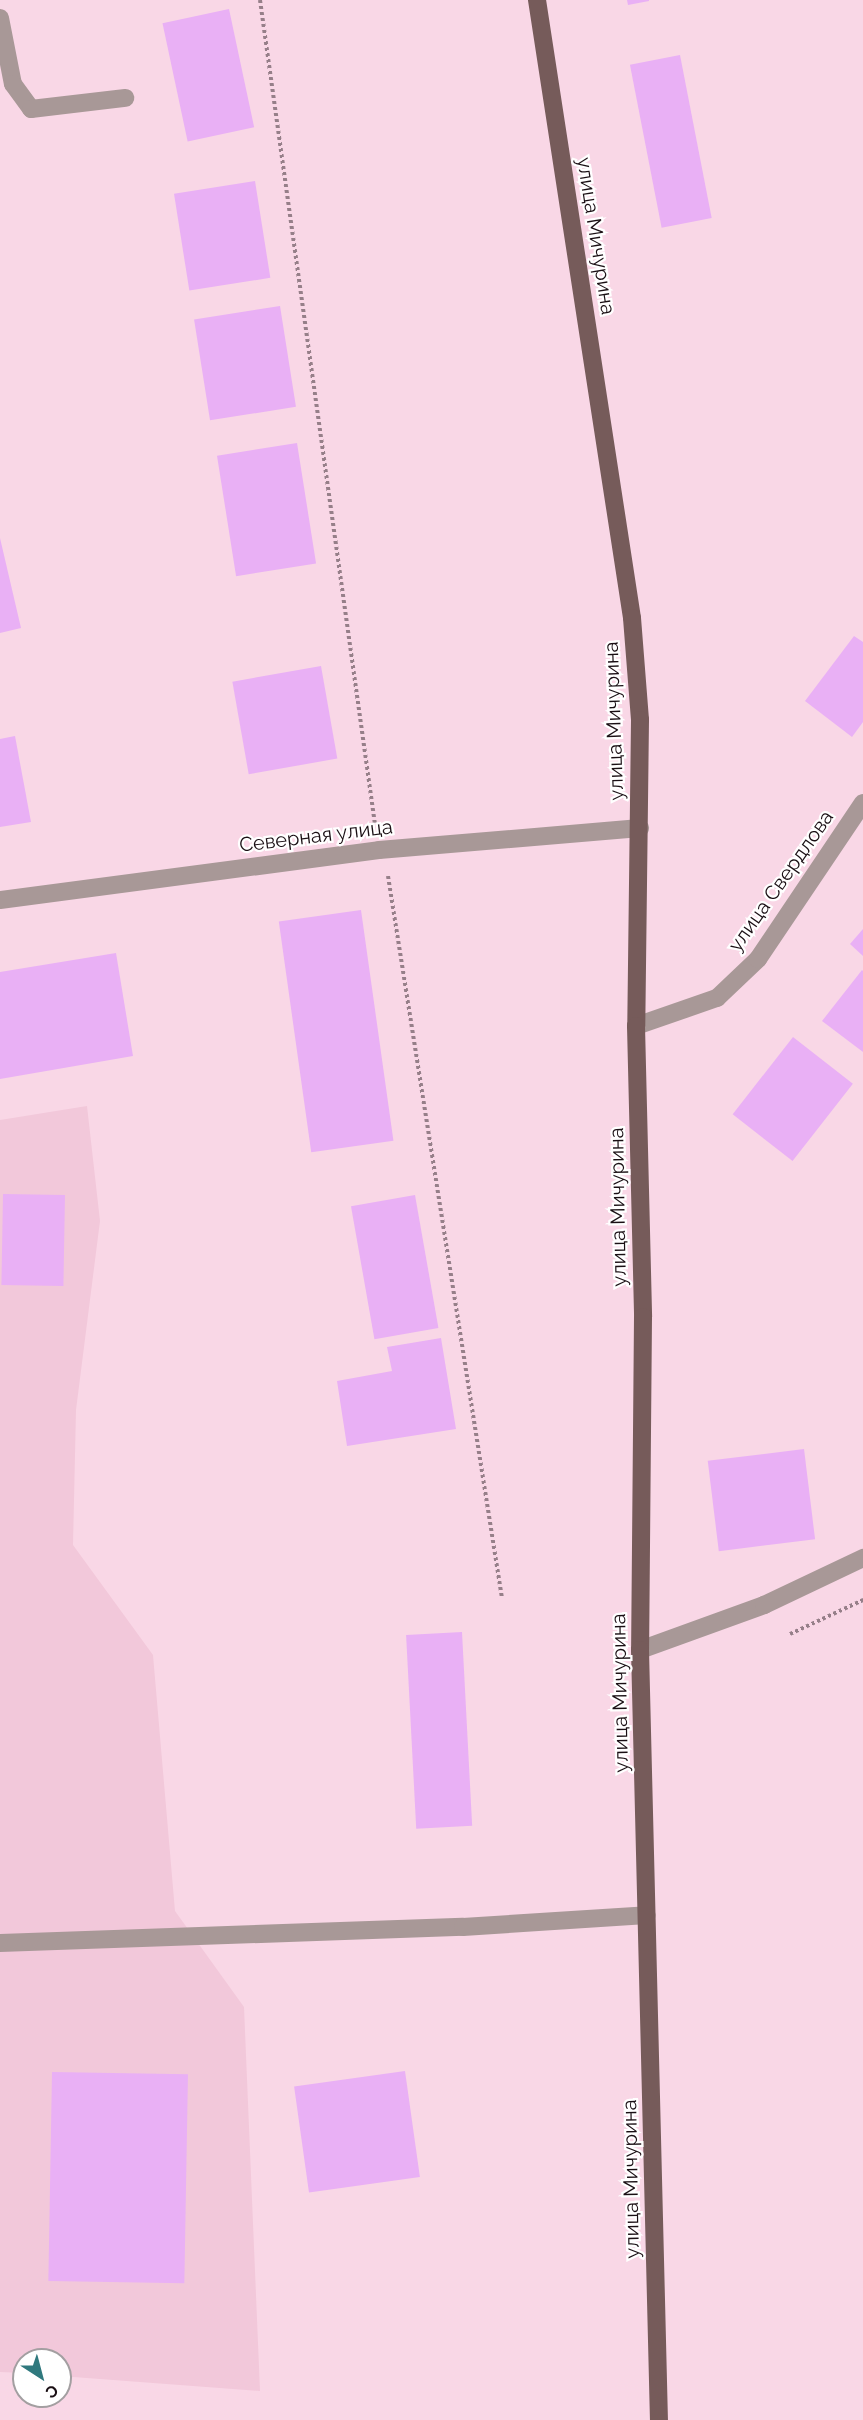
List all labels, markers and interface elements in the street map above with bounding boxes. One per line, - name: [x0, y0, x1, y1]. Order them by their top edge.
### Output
- street label: улица Мичурина: [572, 156, 620, 316]
- street label: улица Мичурина: [599, 641, 629, 801]
- street label: улица Свердлова: [723, 806, 839, 956]
- street label: Северная улица: [238, 815, 394, 857]
- street label: улица Мичурина: [605, 1127, 631, 1287]
- street label: улица Мичурина: [607, 1613, 633, 1773]
- street label: улица Мичурина: [618, 2099, 644, 2259]
- north arrow: [12, 2348, 72, 2408]
- text: С: [42, 2380, 62, 2402]

